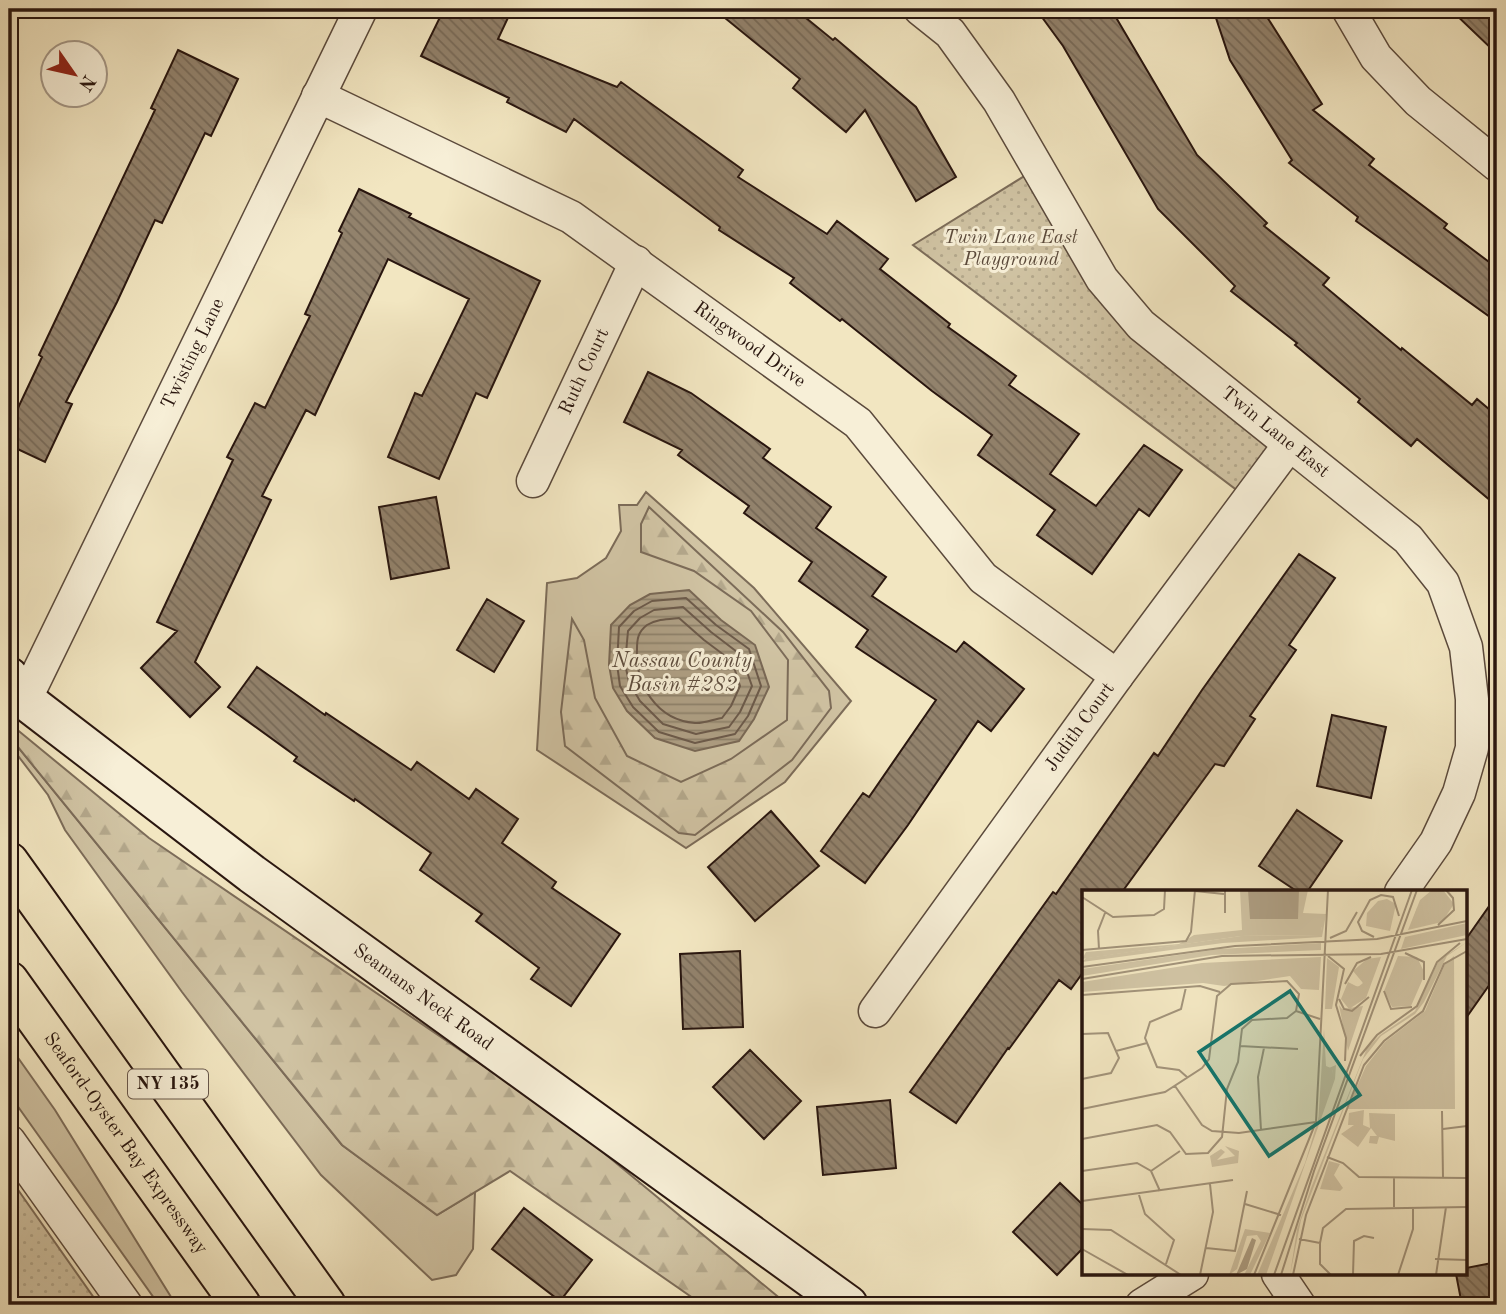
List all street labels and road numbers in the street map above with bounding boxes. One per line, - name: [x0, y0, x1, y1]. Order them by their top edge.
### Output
- street label: Twisting Lane: [158, 295, 228, 412]
- street label: Ringwood Drive: [690, 299, 809, 392]
- street label: Ruth Court: [556, 325, 613, 418]
- street label: Twin Lane East: [1217, 383, 1333, 481]
- street label: Judith Court: [1042, 679, 1118, 775]
- street label: Seamans Neck Road: [350, 941, 496, 1054]
- street label: Seaford-Oyster Bay Expressway: [40, 1029, 211, 1258]
- road number: NY 135: [128, 1070, 208, 1098]

